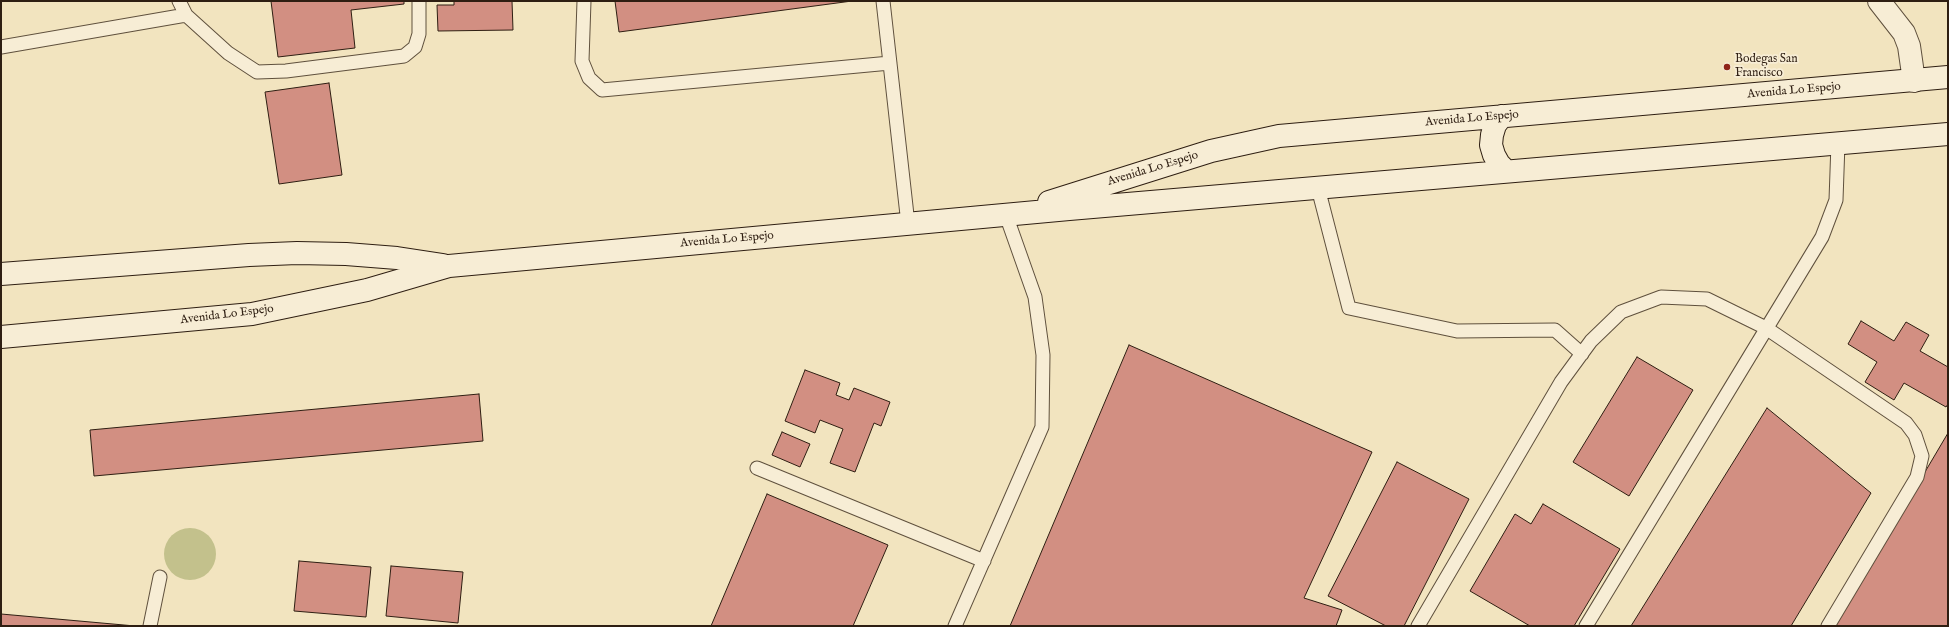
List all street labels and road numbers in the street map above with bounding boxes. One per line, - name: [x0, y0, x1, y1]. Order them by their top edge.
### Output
- street label: Avenida Lo Espejo: [1747, 80, 1841, 102]
- street label: Avenida Lo Espejo: [1425, 108, 1519, 130]
- street label: Avenida Lo Espejo: [1106, 148, 1200, 190]
- street label: Avenida Lo Espejo: [680, 229, 774, 251]
- street label: Avenida Lo Espejo: [179, 302, 275, 328]

